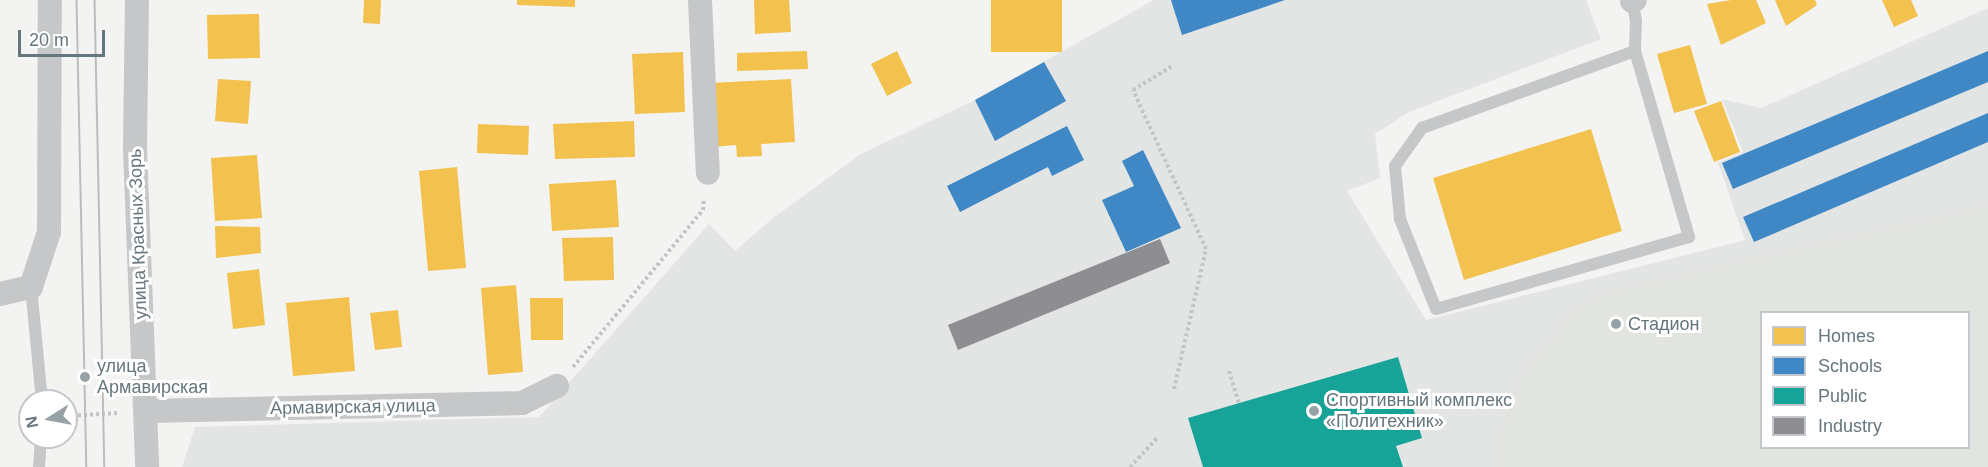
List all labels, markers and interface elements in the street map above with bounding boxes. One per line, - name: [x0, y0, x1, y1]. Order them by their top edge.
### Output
- scale bar: [21, 18, 108, 56]
- text: 20 m: [29, 30, 69, 50]
- street label: улица Красных Зорь: [124, 148, 152, 320]
- legend: [1760, 311, 1970, 449]
- place label: Стадион: [1628, 313, 1700, 335]
- marker: Стадион: [1609, 317, 1623, 331]
- text: Homes: [1818, 326, 1875, 346]
- place label: улица Армавирская: [97, 356, 208, 398]
- text: Schools: [1818, 356, 1882, 376]
- marker: улица Армавирская: [78, 370, 92, 384]
- text: Public: [1818, 386, 1867, 406]
- north arrow: [18, 389, 78, 449]
- place label: Спортивный комплекс «Политехник»: [1326, 390, 1512, 432]
- street label: Армавирская улица: [270, 395, 436, 419]
- marker: Спортивный комплекс «Политехник»: [1307, 404, 1321, 418]
- text: N: [22, 415, 41, 429]
- text: Industry: [1818, 416, 1882, 436]

